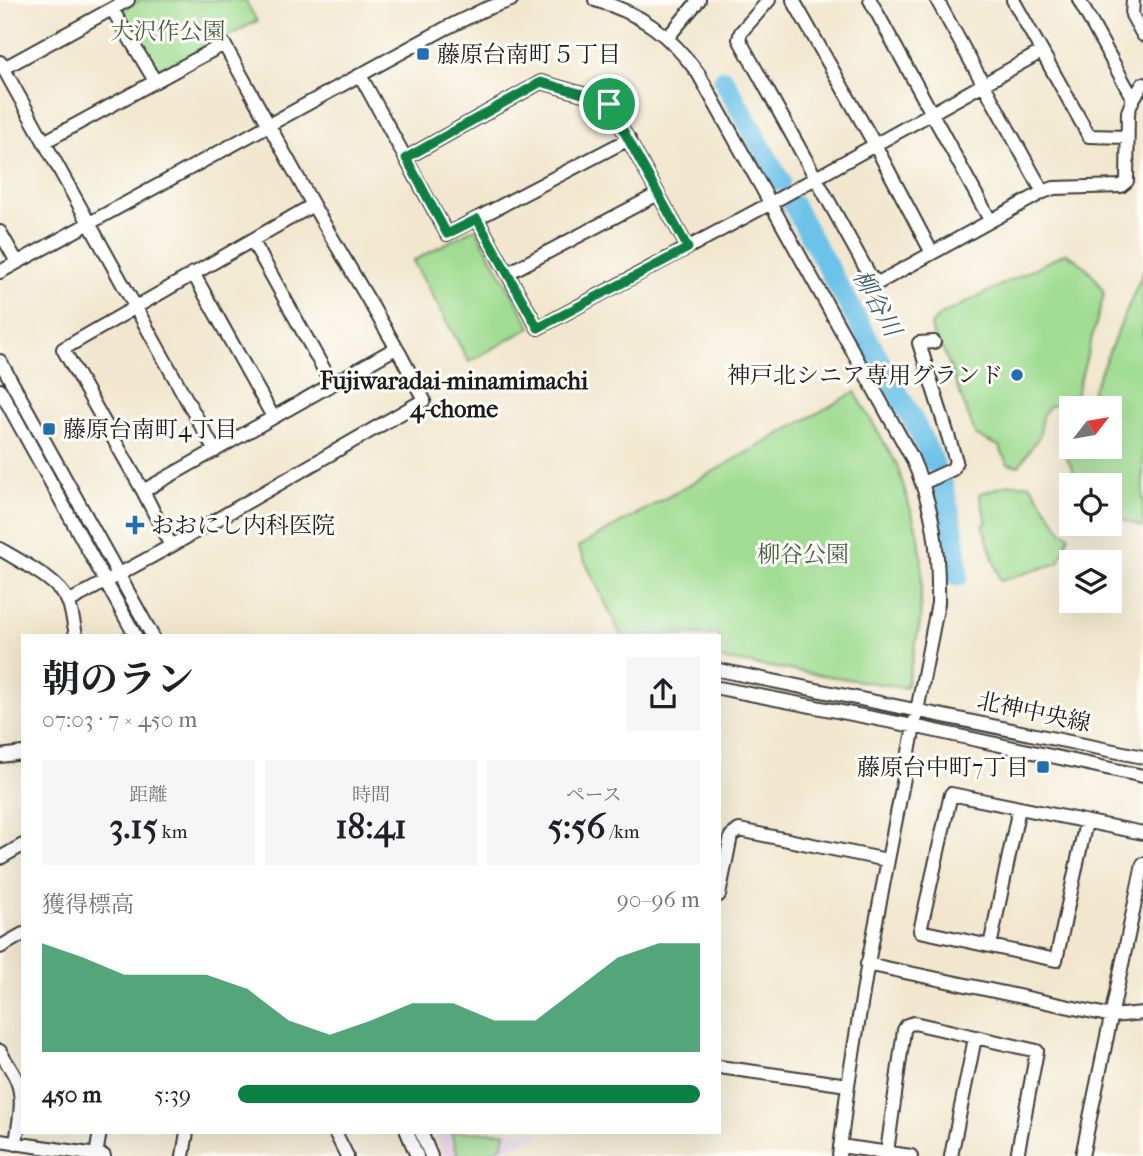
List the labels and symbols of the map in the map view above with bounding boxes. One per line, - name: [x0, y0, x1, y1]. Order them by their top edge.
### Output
- park label: 大沢作公園: [111, 18, 226, 45]
- place label: 藤原台南町５丁目: [437, 41, 621, 68]
- marker: 藤原台南町５丁目: [415, 46, 431, 62]
- pin: [579, 74, 639, 134]
- water label: 柳谷川: [847, 265, 908, 344]
- place label: 神戸北シニア専用グランド: [727, 362, 1003, 389]
- district label: Fujiwaradai-minamimachi 4-chome: [319, 367, 589, 424]
- marker: 神戸北シニア専用グランド: [1009, 367, 1025, 383]
- north arrow: [1059, 396, 1122, 458]
- place label: 藤原台南町4丁目: [63, 416, 238, 443]
- marker: 藤原台南町4丁目: [41, 421, 57, 437]
- place label: おおにし内科医院: [151, 512, 335, 539]
- marker: おおにし内科医院: [125, 515, 145, 535]
- park label: 柳谷公園: [757, 541, 849, 568]
- street label: 北神中央線: [975, 687, 1093, 737]
- place label: 藤原台中町7丁目: [857, 754, 1029, 781]
- marker: 藤原台中町7丁目: [1035, 759, 1051, 775]

